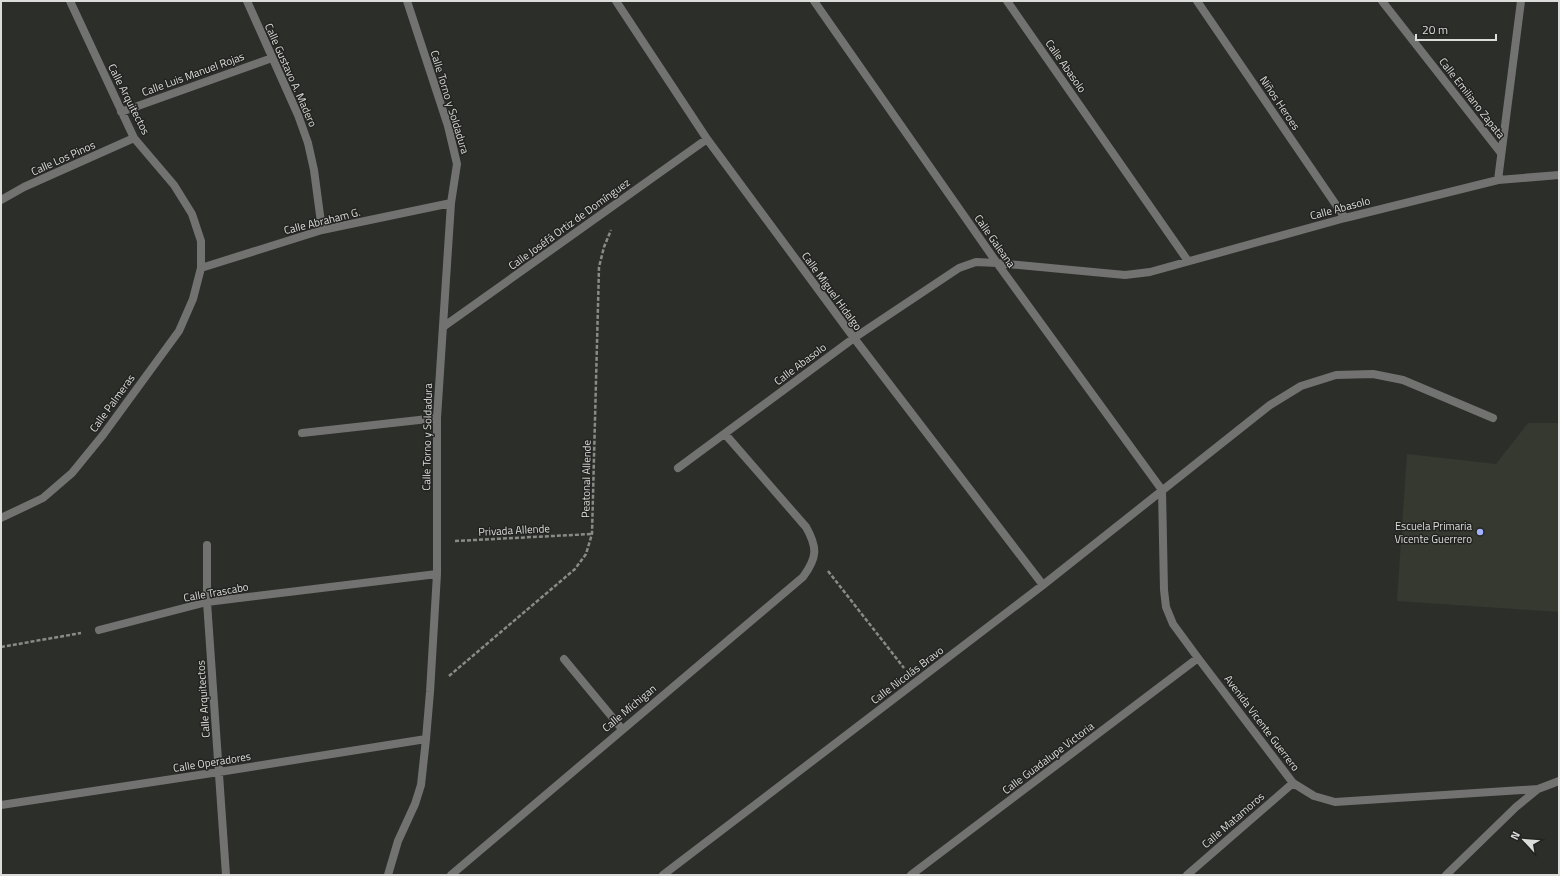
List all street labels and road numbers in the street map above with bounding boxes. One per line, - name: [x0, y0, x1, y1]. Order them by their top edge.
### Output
- street label: Calle Gustavo A. Madero: [261, 21, 321, 130]
- street label: Calle Abasolo: [1042, 36, 1090, 96]
- street label: Calle Luis Manuel Rojas: [139, 48, 247, 100]
- street label: Calle Torno y Soldadura: [427, 48, 473, 156]
- street label: Calle Emiliano Zapata: [1435, 54, 1509, 142]
- street label: Calle Arquitectos: [104, 61, 154, 137]
- street label: Niños Heroes: [1256, 73, 1304, 133]
- street label: Calle Los Pinos: [28, 137, 98, 179]
- street label: Calle Joséfá Ortiz de Domínguez: [505, 174, 633, 274]
- street label: Calle Abasolo: [1308, 192, 1372, 224]
- street label: Calle Abraham G.: [282, 204, 362, 238]
- street label: Calle Galeana: [971, 211, 1020, 271]
- street label: Calle Miguel Hidalgo: [798, 249, 866, 334]
- street label: Calle Abasolo: [771, 339, 830, 389]
- street label: Calle Palmeras: [85, 371, 139, 435]
- street label: Calle Torno y Soldadura: [418, 383, 436, 491]
- street label: Peatonal Allende: [577, 439, 595, 518]
- street label: Privada Allende: [478, 520, 551, 540]
- street label: Calle Trascabo: [182, 578, 250, 606]
- street label: Calle Nicolás Bravo: [867, 642, 947, 708]
- street label: Calle Arquitectos: [192, 660, 214, 738]
- street label: Avenida Vicente Guerrero: [1220, 672, 1304, 775]
- street label: Calle Míchigan: [598, 680, 660, 735]
- street label: Calle Guadalupe Victoria: [999, 718, 1098, 798]
- street label: Calle Operadores: [172, 748, 252, 776]
- street label: Calle Matamoros: [1198, 788, 1268, 852]

